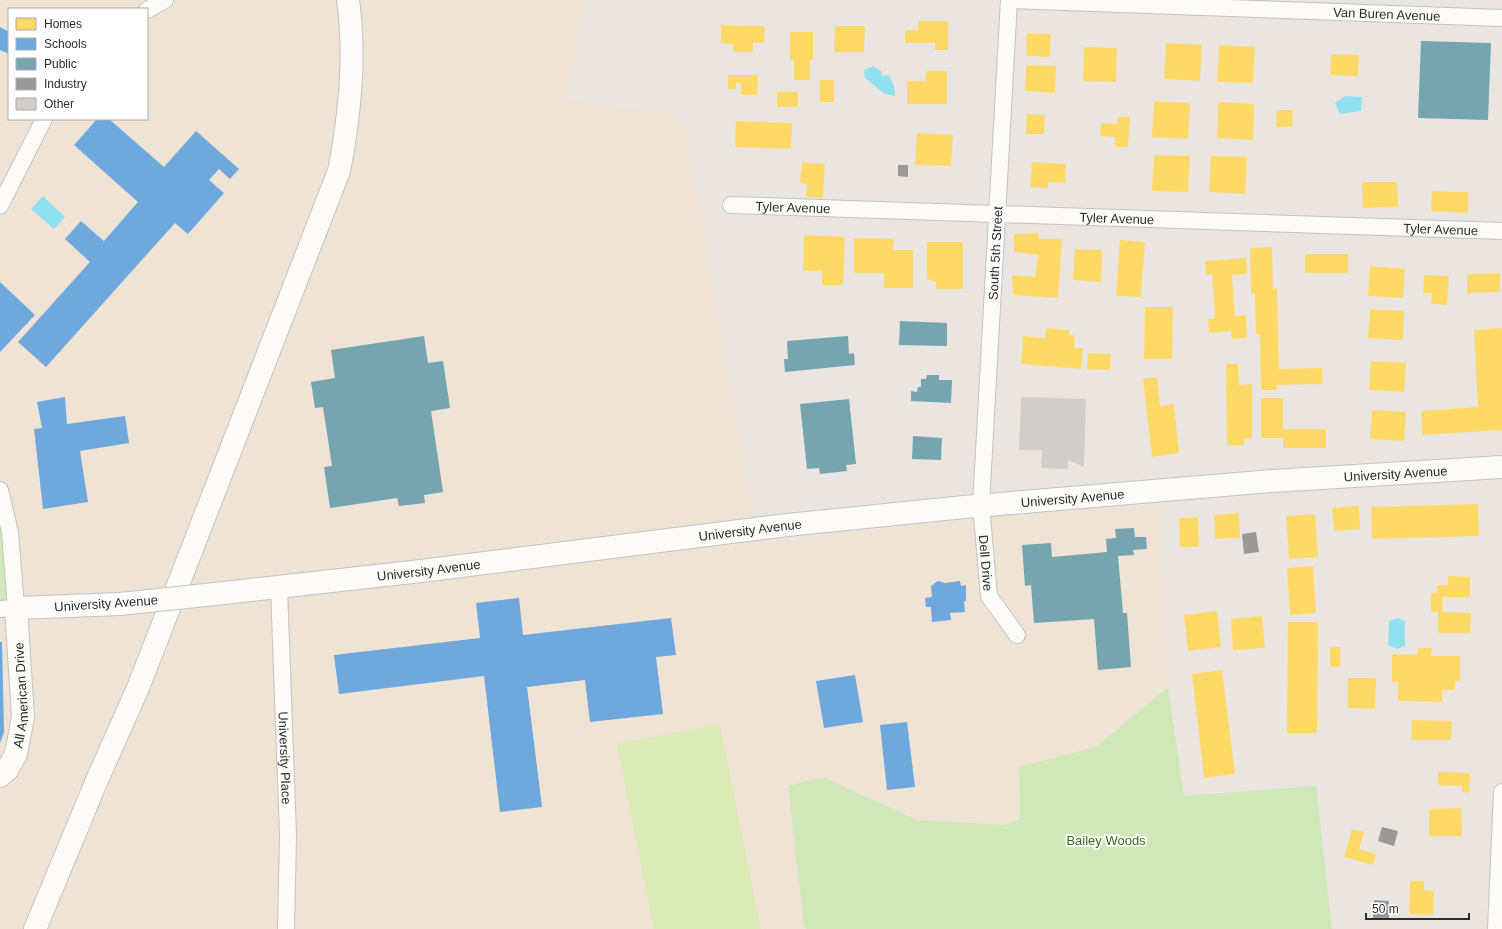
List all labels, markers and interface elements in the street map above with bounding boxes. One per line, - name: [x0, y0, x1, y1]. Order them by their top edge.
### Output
- street label: Van Buren Avenue: [1333, 5, 1441, 24]
- legend: [8, 8, 148, 120]
- text: Homes: [44, 17, 82, 31]
- text: Schools: [44, 37, 87, 51]
- text: Public: [44, 57, 77, 71]
- text: Industry: [44, 77, 87, 91]
- text: Other: [44, 97, 74, 111]
- street label: Tyler Avenue: [755, 199, 831, 216]
- street label: South 5th Street: [986, 205, 1005, 300]
- street label: Tyler Avenue: [1079, 210, 1154, 227]
- street label: Tyler Avenue: [1403, 221, 1478, 238]
- street label: University Avenue: [1343, 463, 1448, 485]
- street label: University Avenue: [1020, 486, 1125, 510]
- street label: University Avenue: [698, 517, 803, 544]
- street label: Dell Drive: [976, 534, 996, 592]
- street label: University Avenue: [376, 557, 481, 584]
- street label: University Avenue: [54, 592, 158, 615]
- street label: All American Drive: [10, 642, 31, 749]
- street label: University Place: [276, 711, 294, 805]
- park label: Bailey Woods: [1066, 833, 1146, 848]
- scale bar: [1366, 895, 1469, 921]
- text: 50 m: [1372, 902, 1399, 916]

